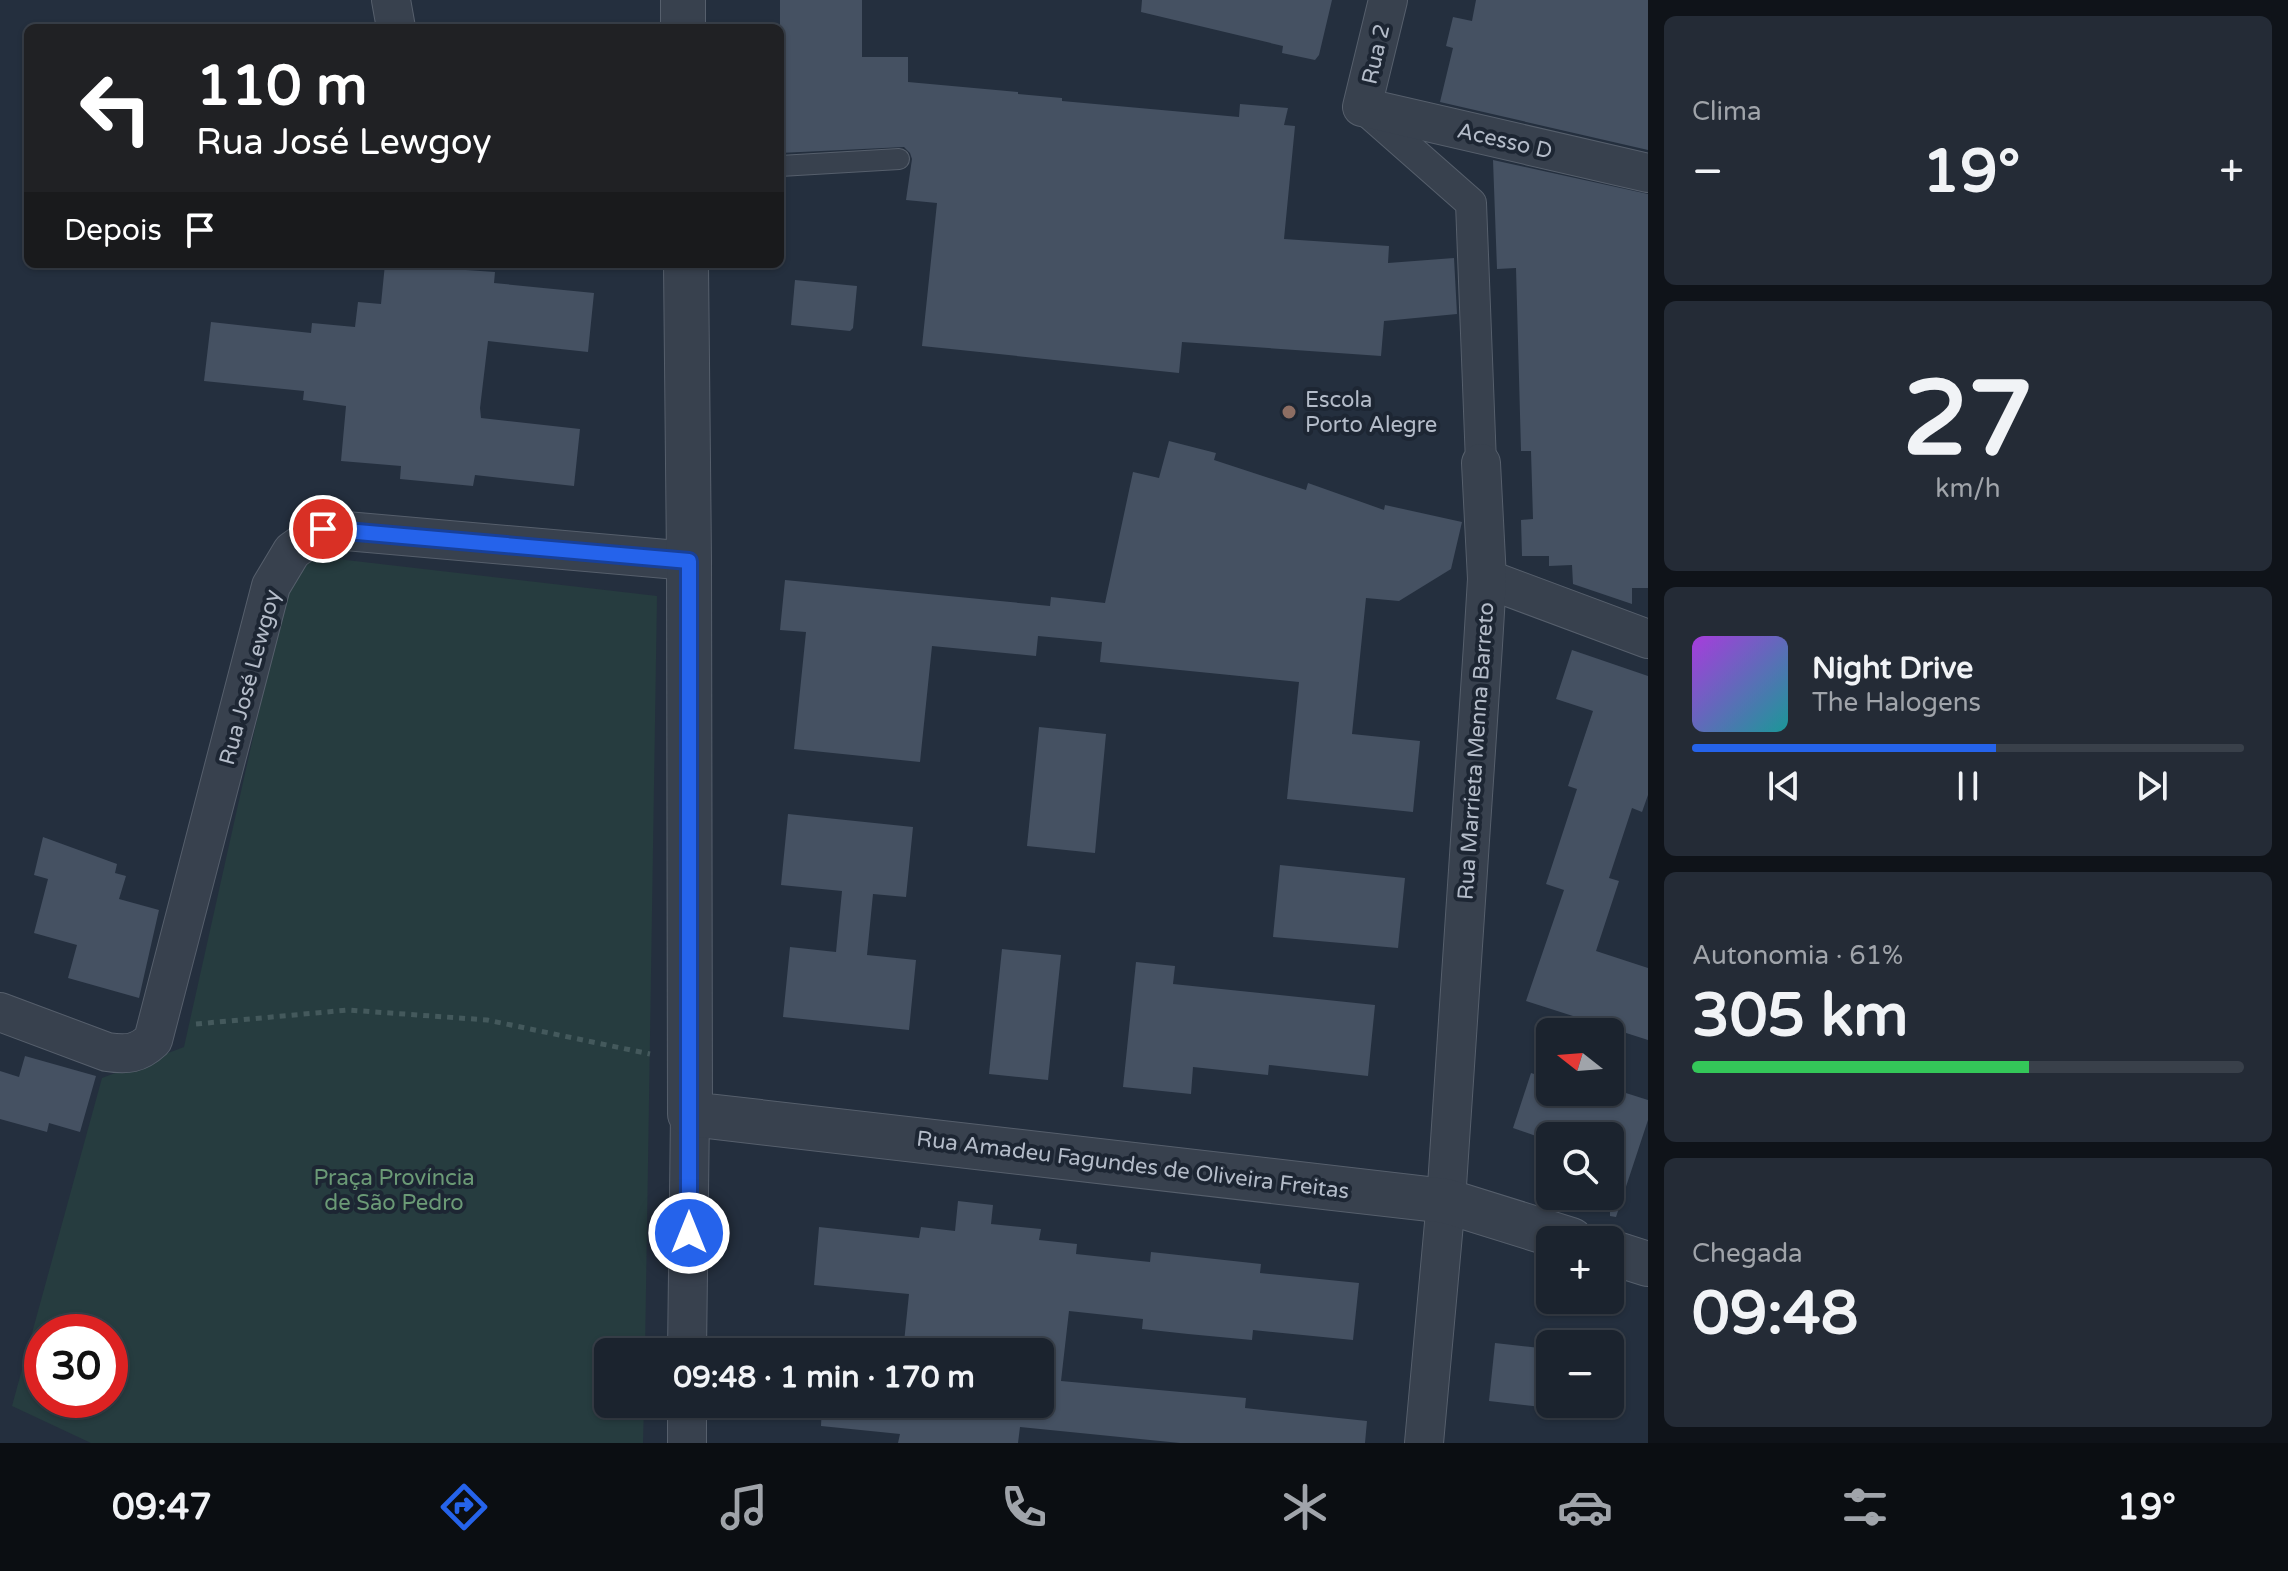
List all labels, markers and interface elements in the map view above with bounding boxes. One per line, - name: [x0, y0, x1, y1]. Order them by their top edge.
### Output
- street label: Rua 2: [1356, 22, 1395, 87]
- text: 110 m: [196, 53, 367, 120]
- icon: left: [64, 56, 168, 160]
- text: Clima: [1692, 96, 1762, 127]
- street label: Acesso D: [1455, 117, 1555, 165]
- text: Rua José Lewgoy: [196, 121, 492, 164]
- text: 19°: [1922, 136, 2020, 208]
- text: −: [1692, 146, 1723, 199]
- text: +: [2219, 146, 2244, 199]
- icon: arrive: [178, 208, 222, 252]
- text: Depois: [64, 212, 162, 249]
- text: 27: [1903, 358, 2033, 483]
- place label: Escola Porto Alegre: [1305, 387, 1437, 438]
- marker: Escola Porto Alegre: [1280, 403, 1298, 421]
- text: km/h: [1935, 473, 2001, 504]
- pin: [289, 495, 357, 563]
- icon: arrive: [301, 507, 345, 551]
- street label: Rua José Lewgoy: [214, 586, 286, 768]
- street label: Rua Marrieta Menna Barreto: [1453, 601, 1499, 901]
- text: Night Drive: [1812, 650, 1973, 687]
- text: The Halogens: [1812, 687, 1981, 718]
- icon: previous: [1762, 764, 1806, 808]
- icon: pause: [1946, 764, 1990, 808]
- icon: next: [2130, 764, 2174, 808]
- text: Autonomia · 61%: [1692, 940, 1903, 971]
- text: 305 km: [1692, 980, 1908, 1052]
- north arrow: [1536, 1018, 1624, 1106]
- map controls: [1536, 1018, 1624, 1418]
- button: search: [1536, 1122, 1624, 1210]
- street label: Rua Amadeu Fagundes de Oliveira Freitas: [915, 1126, 1351, 1204]
- park label: Praça Província de São Pedro: [313, 1165, 475, 1216]
- position arrow: [647, 1191, 731, 1275]
- button: +: [1536, 1226, 1624, 1314]
- text: Chegada: [1692, 1238, 1803, 1269]
- text: 09:48: [1692, 1278, 1858, 1350]
- speed limit sign: 30: [24, 1314, 128, 1418]
- button: −: [1536, 1330, 1624, 1418]
- text: 09:48 · 1 min · 170 m: [673, 1359, 975, 1396]
- icon: directions: [436, 1479, 492, 1535]
- icon: music: [716, 1479, 772, 1535]
- icon: phone: [996, 1479, 1052, 1535]
- icon: climate: [1277, 1479, 1333, 1535]
- icon: car: [1557, 1479, 1613, 1535]
- icon: filters: [1837, 1479, 1893, 1535]
- text: 09:47: [112, 1486, 212, 1529]
- text: 19°: [2117, 1486, 2176, 1529]

